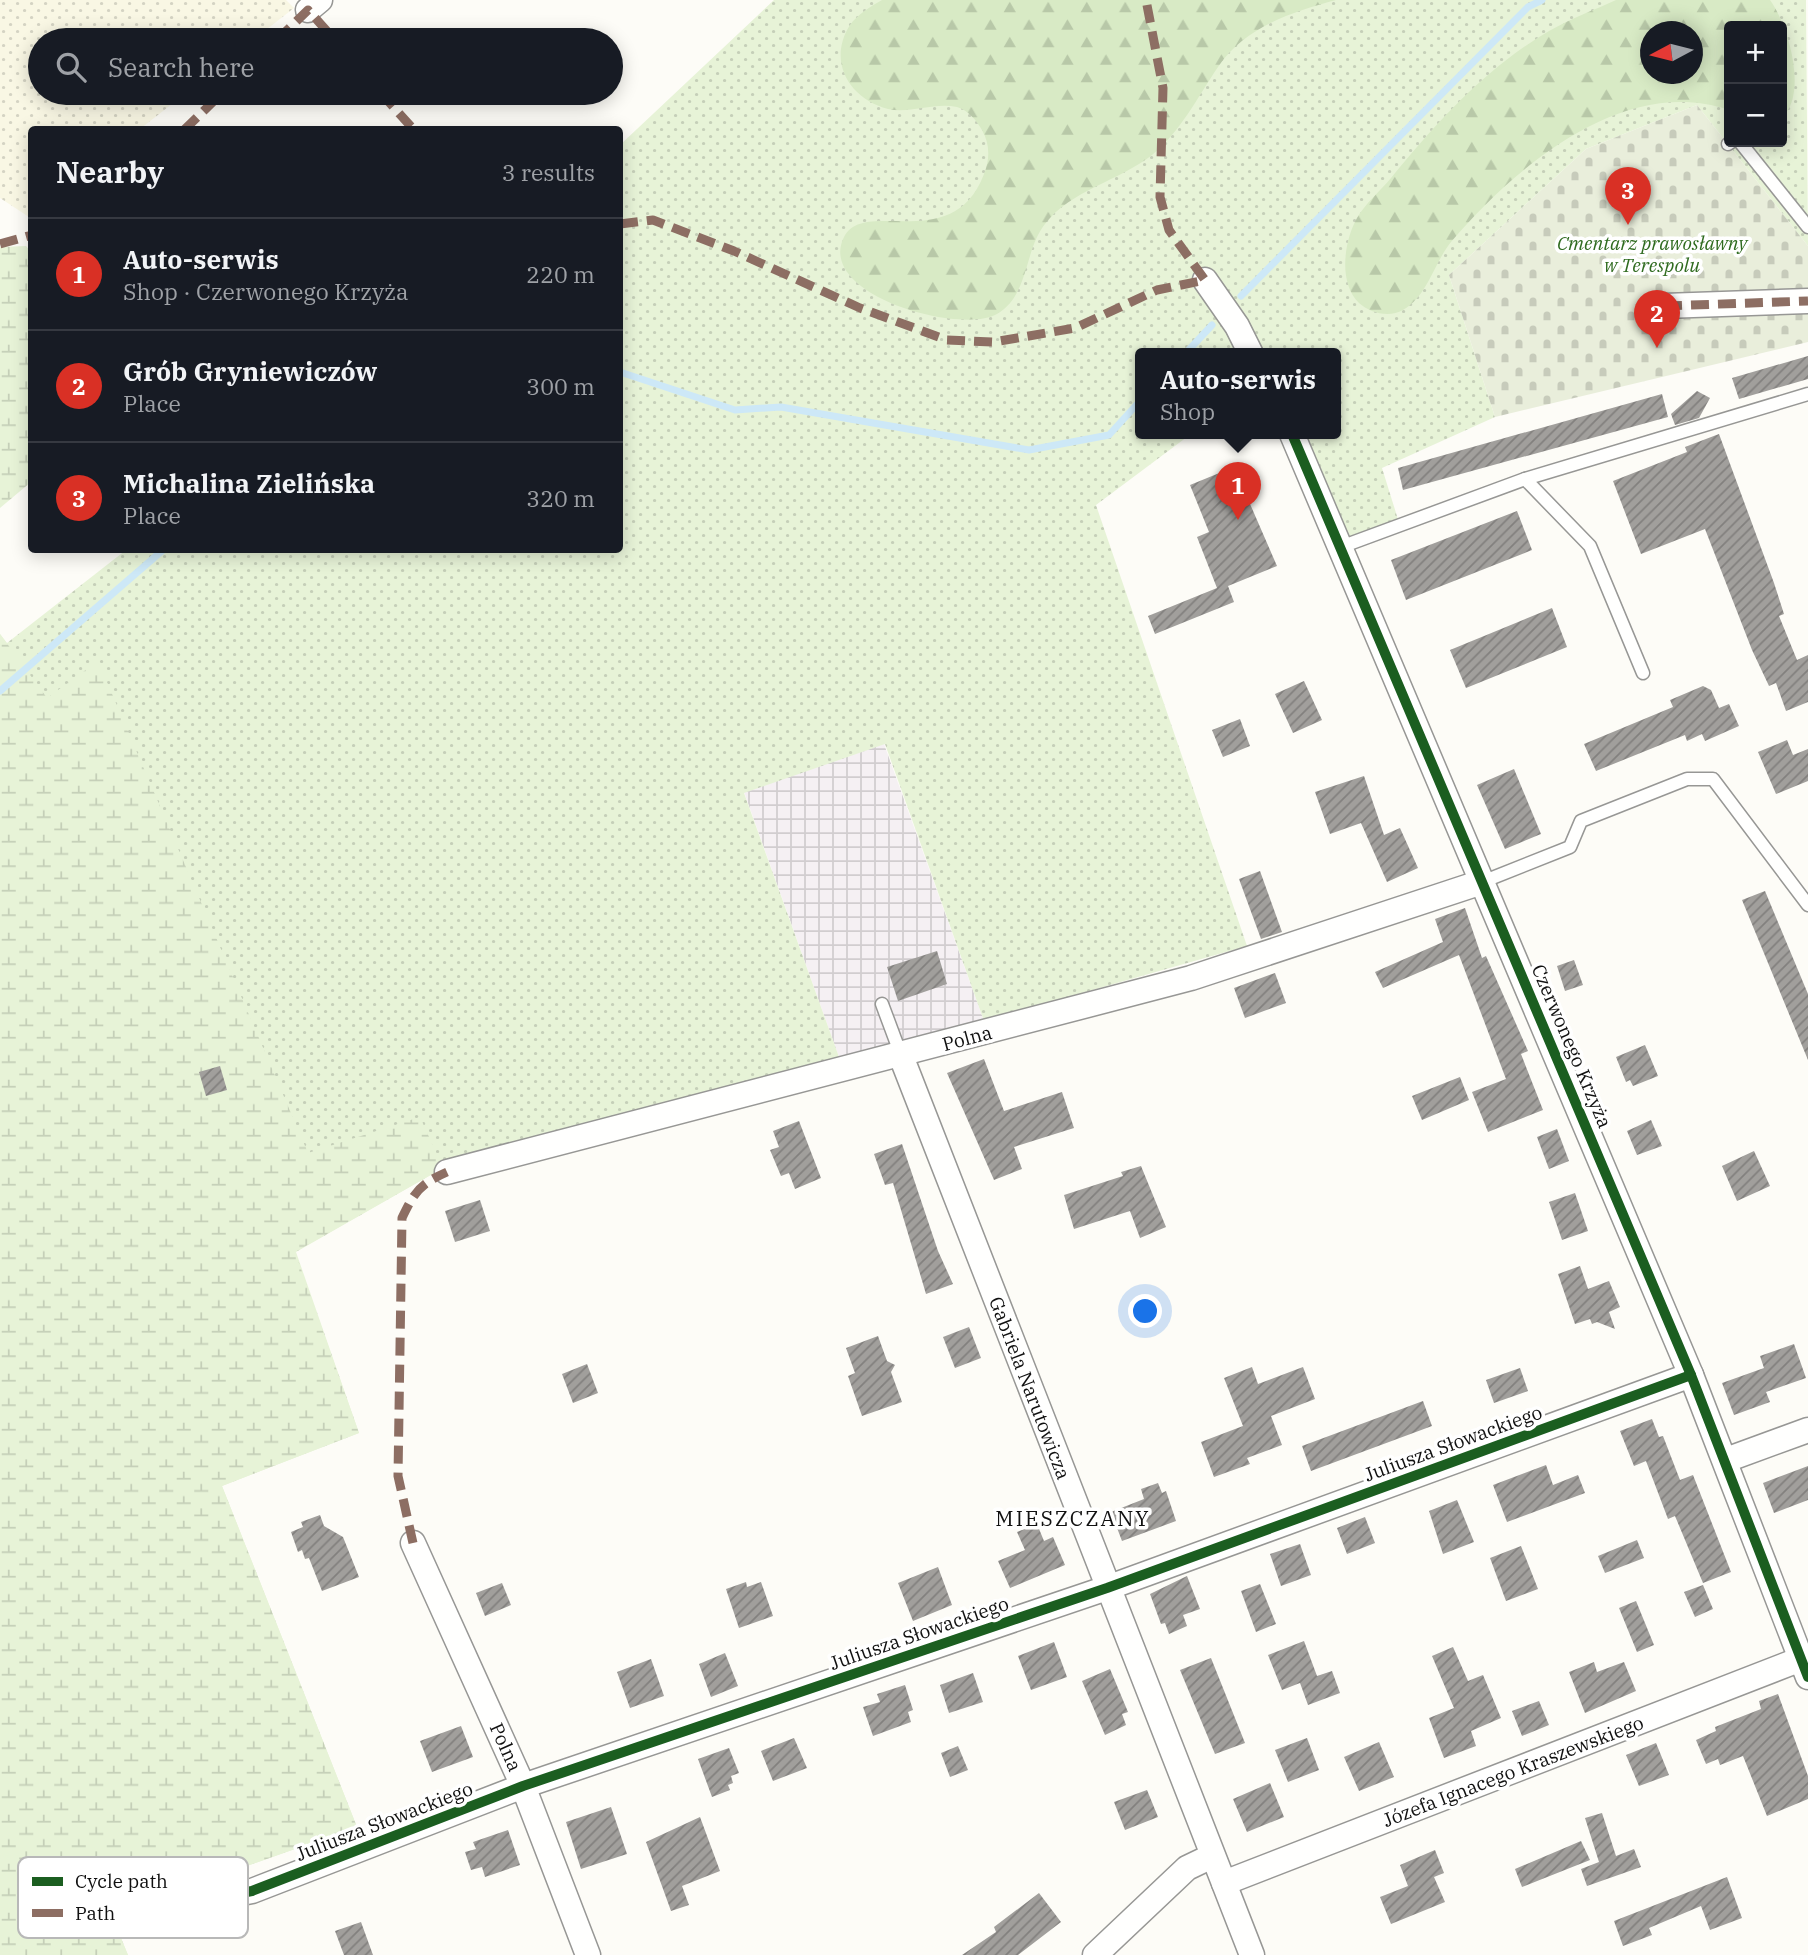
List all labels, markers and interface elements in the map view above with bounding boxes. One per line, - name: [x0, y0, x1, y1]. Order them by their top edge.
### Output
- north arrow: [1640, 21, 1703, 84]
- map controls: [1724, 21, 1787, 147]
- button: +: [1724, 21, 1787, 84]
- search box: [28, 28, 623, 105]
- icon: search: [52, 48, 90, 86]
- text: Search here: [108, 50, 254, 84]
- button: −: [1724, 84, 1787, 147]
- text: Nearby: [56, 152, 164, 191]
- text: 3 results: [502, 157, 595, 187]
- pin: 3: [1605, 167, 1651, 225]
- park label: Cmentarz prawosławny w Terespolu: [1557, 231, 1749, 277]
- text: Auto-serwis: [123, 242, 279, 276]
- text: 1: [72, 259, 86, 289]
- text: 220 m: [526, 259, 595, 289]
- text: Shop · Czerwonego Krzyża: [123, 276, 408, 306]
- pin: 2: [1634, 290, 1680, 348]
- popup: [1135, 348, 1341, 439]
- text: Grób Gryniewiczów: [123, 354, 378, 388]
- text: Auto-serwis: [1160, 362, 1316, 396]
- text: 2: [72, 371, 86, 401]
- text: 300 m: [526, 371, 595, 401]
- text: Place: [123, 388, 181, 418]
- text: Shop: [1160, 396, 1215, 426]
- pin: 1: [1215, 462, 1261, 520]
- text: Michalina Zielińska: [123, 466, 375, 500]
- text: 3: [72, 483, 86, 513]
- text: 320 m: [526, 483, 595, 513]
- text: Place: [123, 500, 181, 530]
- street label: Czerwonego Krzyża: [1527, 961, 1617, 1131]
- street label: Polna: [940, 1020, 994, 1056]
- street label: Gabriela Narutowicza: [984, 1293, 1076, 1483]
- your location: [1128, 1294, 1162, 1328]
- street label: Juliusza Słowackiego: [1361, 1400, 1545, 1486]
- district label: MIESZCZANY: [995, 1504, 1151, 1532]
- street label: Juliusza Słowackiego: [826, 1591, 1012, 1675]
- street label: Józefa Ignacego Kraszewskiego: [1379, 1710, 1647, 1832]
- street label: Polna: [485, 1719, 527, 1775]
- street label: Juliusza Słowackiego: [292, 1776, 476, 1866]
- legend: [18, 1857, 248, 1938]
- text: Cycle path: [75, 1869, 168, 1893]
- text: Path: [75, 1901, 115, 1925]

